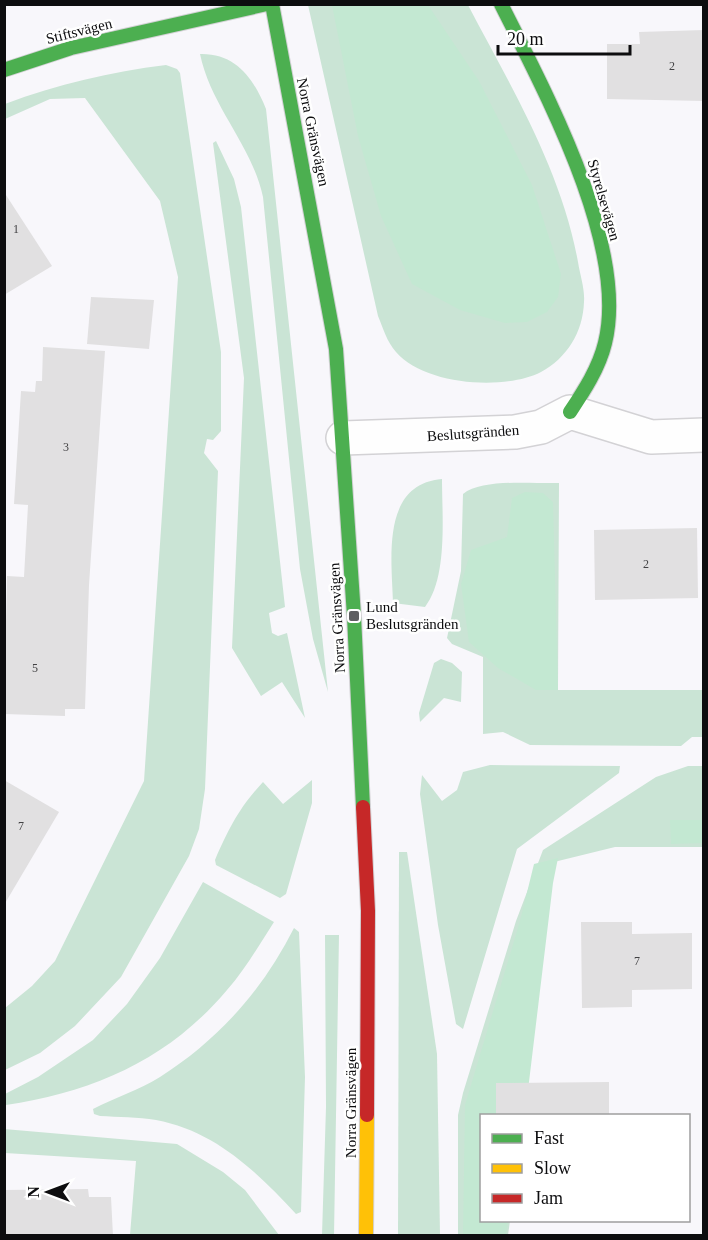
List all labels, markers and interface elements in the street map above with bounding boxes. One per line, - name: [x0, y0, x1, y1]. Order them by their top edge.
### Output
- street label: Stiftsvägen: [44, 15, 114, 47]
- scale bar: [498, 18, 630, 56]
- text: 20 m: [507, 29, 544, 49]
- house number: 2: [669, 59, 675, 73]
- street label: Norra Gränsvägen: [294, 76, 332, 188]
- street label: Styrelsevägen: [585, 157, 623, 243]
- house number: 1: [13, 222, 19, 236]
- street label: Beslutsgränden: [426, 422, 520, 444]
- house number: 3: [63, 440, 69, 454]
- house number: 2: [643, 557, 649, 571]
- street label: Norra Gränsvägen: [326, 562, 348, 674]
- place label: Lund Beslutsgränden: [366, 599, 459, 632]
- marker: Lund Beslutsgränden: [347, 609, 361, 623]
- house number: 5: [32, 661, 38, 675]
- house number: 7: [18, 819, 24, 833]
- house number: 7: [634, 954, 640, 968]
- street label: Norra Gränsvägen: [343, 1047, 359, 1158]
- legend: [480, 1114, 690, 1222]
- text: Fast: [534, 1128, 564, 1148]
- text: Slow: [534, 1158, 571, 1178]
- north arrow: [18, 1162, 78, 1222]
- text: N: [25, 1186, 42, 1198]
- text: Jam: [534, 1188, 563, 1208]

